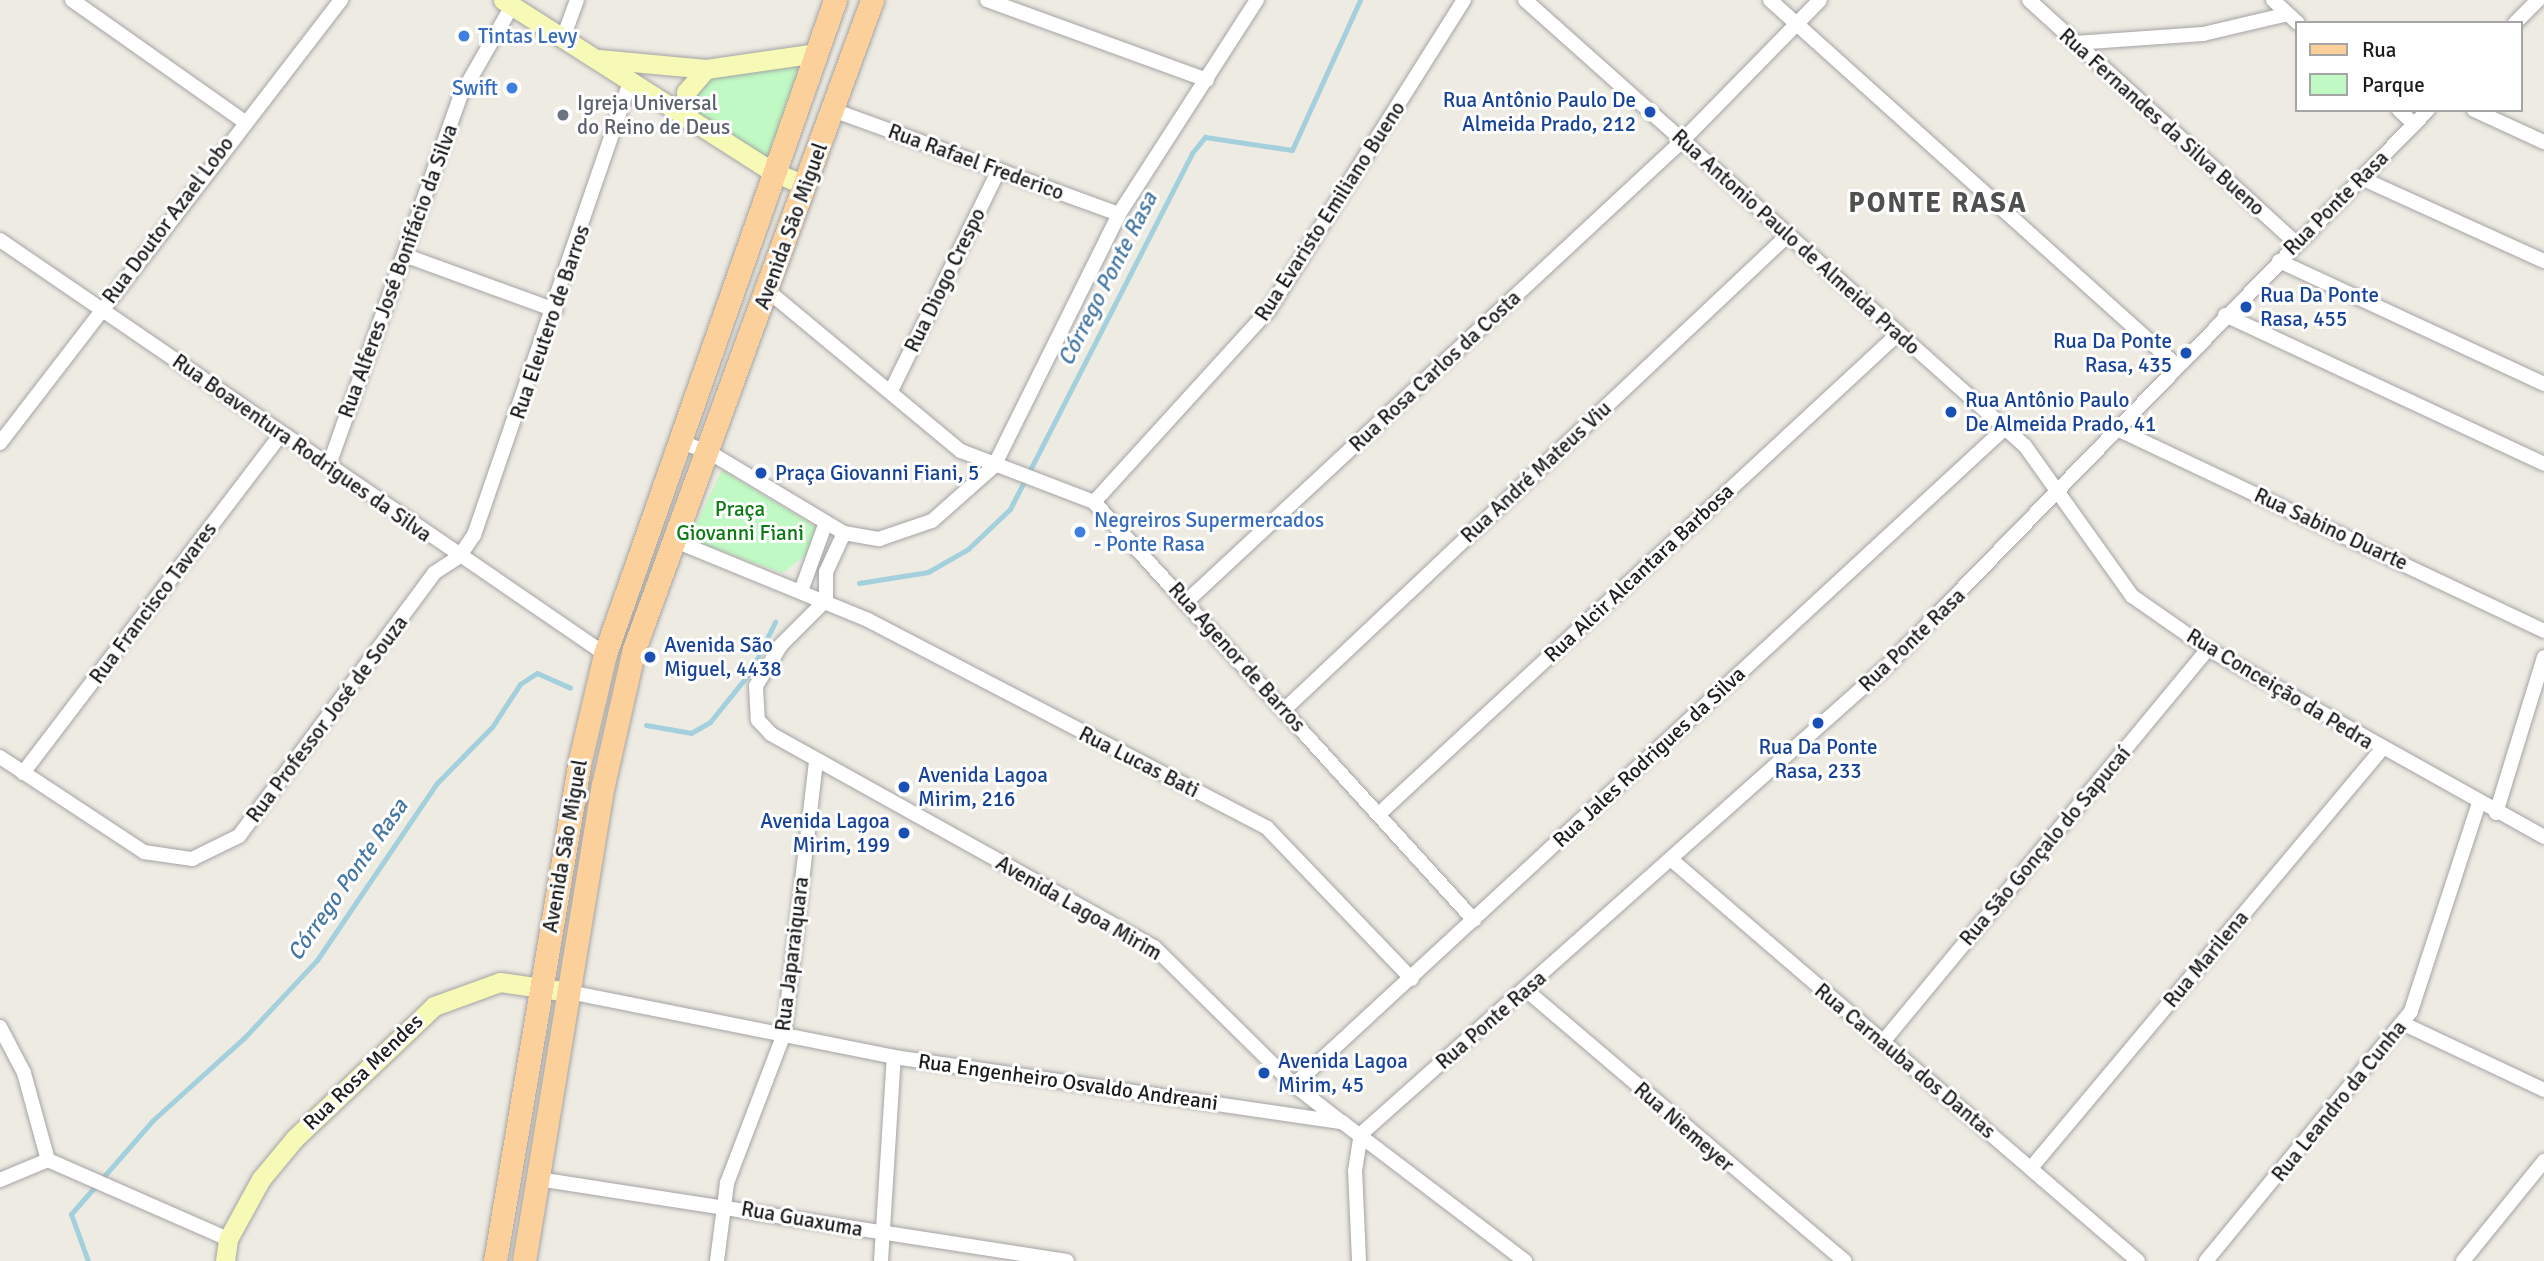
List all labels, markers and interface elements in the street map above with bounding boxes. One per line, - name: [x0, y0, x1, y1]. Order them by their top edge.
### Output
- legend: [2296, 21, 2523, 112]
- place label: Tintas Levy: [478, 23, 577, 49]
- street label: Rua Fernandes da Silva Bueno: [2054, 23, 2270, 221]
- marker: Tintas Levy: [456, 28, 472, 44]
- text: Rua: [2362, 37, 2396, 63]
- text: Parque: [2362, 72, 2425, 98]
- place label: Swift: [452, 75, 498, 101]
- marker: Swift: [504, 80, 520, 96]
- place label: Rua Antônio Paulo De Almeida Prado, 212: [1443, 87, 1636, 137]
- place label: Igreja Universal do Reino de Deus: [577, 90, 730, 140]
- street label: Rua Evaristo Emiliano Bueno: [1249, 96, 1411, 326]
- marker: Rua Antônio Paulo De Almeida Prado, 212: [1642, 104, 1658, 120]
- marker: Igreja Universal do Reino de Deus: [555, 107, 571, 123]
- street label: Rua Rafael Frederico: [885, 118, 1067, 206]
- street label: Rua Alferes José Bonifácio da Silva: [333, 121, 463, 421]
- street label: Rua Antonio Paulo de Almeida Prado: [1667, 124, 1925, 360]
- street label: Rua Doutor Azael Lobo: [97, 131, 239, 309]
- street label: Avenida São Miguel: [749, 139, 833, 313]
- street label: Rua Ponte Rasa: [2278, 145, 2394, 261]
- district label: PONTE RASA: [1849, 186, 2027, 220]
- water label: Córrego Ponte Rasa: [1052, 188, 1164, 370]
- street label: Rua Diogo Crespo: [899, 204, 991, 356]
- street label: Rua Eleutero de Barros: [505, 221, 595, 423]
- place label: Rua Da Ponte Rasa, 455: [2260, 282, 2379, 332]
- street label: Rua Rosa Carlos da Costa: [1344, 285, 1526, 457]
- marker: Rua Da Ponte Rasa, 455: [2238, 299, 2254, 315]
- place label: Rua Da Ponte Rasa, 435: [2053, 328, 2172, 378]
- marker: Rua Da Ponte Rasa, 435: [2178, 345, 2194, 361]
- street label: Rua Boaventura Rodrigues da Silva: [168, 349, 436, 547]
- place label: Rua Antônio Paulo De Almeida Prado, 41: [1965, 387, 2156, 437]
- street label: Rua André Mateus Viu: [1456, 396, 1616, 548]
- marker: Rua Antônio Paulo De Almeida Prado, 41: [1943, 404, 1959, 420]
- place label: Praça Giovanni Fiani, 5: [775, 460, 979, 486]
- marker: Praça Giovanni Fiani, 5: [753, 465, 769, 481]
- street label: Rua Alcir Alcantara Barbosa: [1539, 479, 1739, 667]
- street label: Rua Sabino Duarte: [2250, 482, 2412, 576]
- park label: Praça Giovanni Fiani: [676, 496, 804, 546]
- place label: Negreiros Supermercados - Ponte Rasa: [1094, 507, 1324, 557]
- street label: Rua Francisco Tavares: [84, 517, 222, 689]
- marker: Negreiros Supermercados - Ponte Rasa: [1072, 524, 1088, 540]
- street label: Rua Agenor de Barros: [1163, 577, 1311, 737]
- street label: Rua Ponte Rasa: [1854, 583, 1970, 697]
- street label: Rua Professor José de Souza: [241, 611, 413, 827]
- street label: Rua Conceição da Pedra: [2182, 623, 2378, 755]
- place label: Avenida São Miguel, 4438: [664, 632, 781, 682]
- marker: Avenida São Miguel, 4438: [642, 649, 658, 665]
- street label: Rua Jales Rodrigues da Silva: [1548, 661, 1750, 853]
- marker: Rua Da Ponte Rasa, 233: [1810, 715, 1826, 731]
- street label: Rua Lucas Bati: [1075, 721, 1203, 803]
- place label: Rua Da Ponte Rasa, 233: [1759, 734, 1877, 784]
- street label: Rua São Gonçalo do Sapucaí: [1954, 741, 2136, 951]
- street label: Avenida São Miguel: [537, 757, 593, 935]
- place label: Avenida Lagoa Mirim, 216: [918, 762, 1048, 812]
- marker: Avenida Lagoa Mirim, 216: [896, 779, 912, 795]
- water label: Córrego Ponte Rasa: [282, 794, 414, 966]
- place label: Avenida Lagoa Mirim, 199: [760, 808, 890, 858]
- marker: Avenida Lagoa Mirim, 199: [896, 825, 912, 841]
- street label: Avenida Lagoa Mirim: [991, 850, 1167, 966]
- street label: Rua Japaraiquara: [770, 875, 814, 1033]
- street label: Rua Marilena: [2158, 905, 2254, 1013]
- street label: Rua Ponte Rasa: [1431, 965, 1551, 1075]
- street label: Rua Carnauba dos Dantas: [1809, 978, 2001, 1144]
- street label: Rua Rosa Mendes: [298, 1009, 428, 1135]
- street label: Rua Leandro da Cunha: [2266, 1015, 2412, 1187]
- street label: Rua Engenheiro Osvaldo Andreani: [916, 1048, 1220, 1116]
- place label: Avenida Lagoa Mirim, 45: [1278, 1048, 1408, 1098]
- marker: Avenida Lagoa Mirim, 45: [1256, 1065, 1272, 1081]
- street label: Rua Niemeyer: [1629, 1077, 1739, 1177]
- street label: Rua Guaxuma: [739, 1196, 865, 1242]

